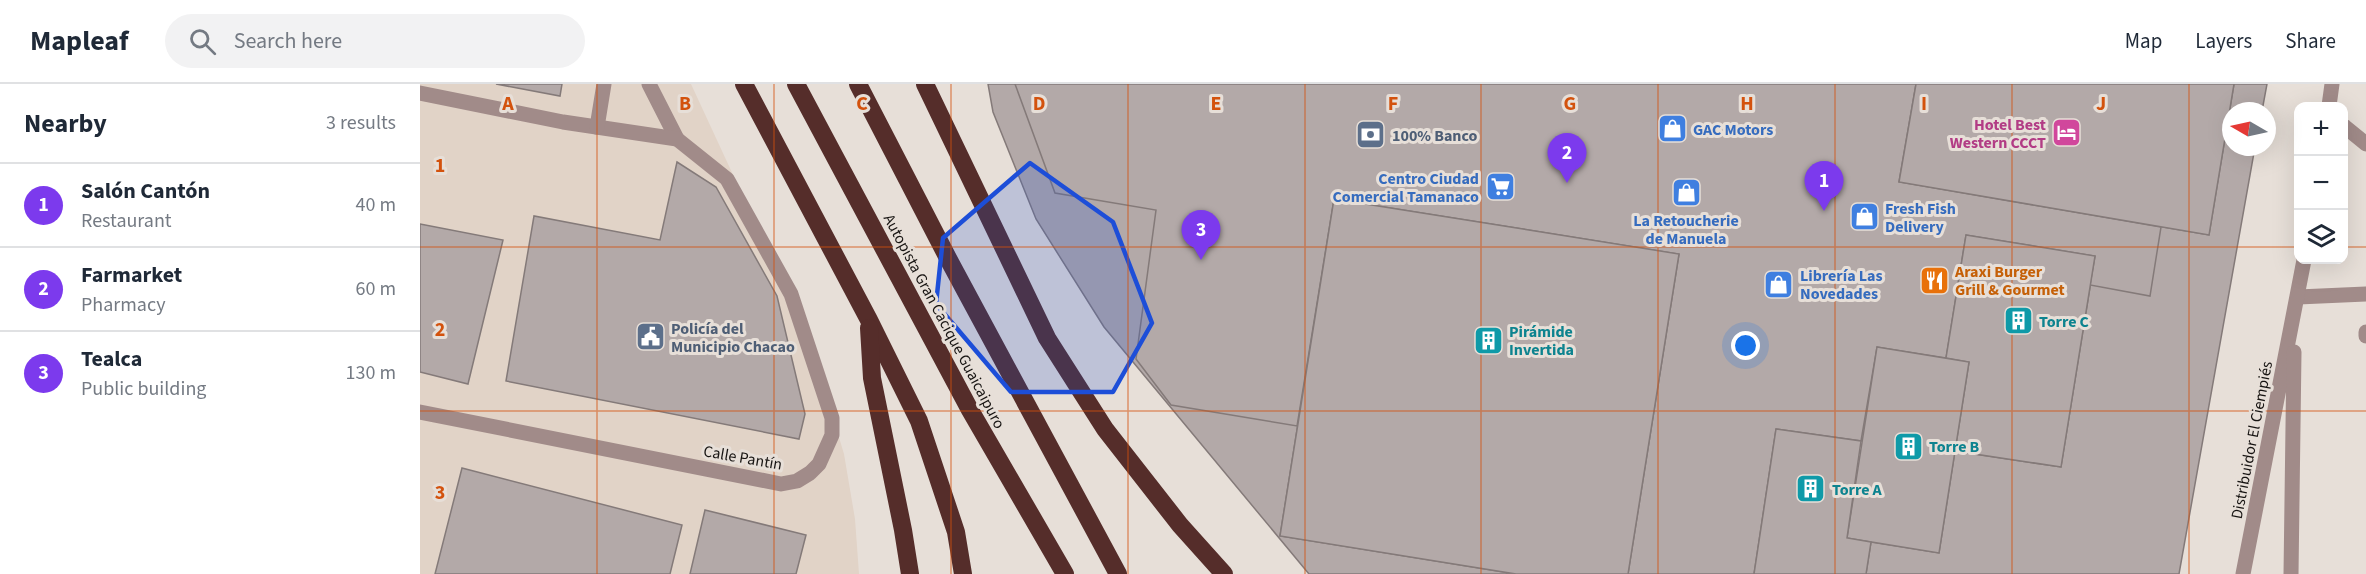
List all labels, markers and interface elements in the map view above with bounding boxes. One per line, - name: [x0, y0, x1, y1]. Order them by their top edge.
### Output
- search box: [165, 14, 585, 68]
- text: Mapleaf: [30, 21, 129, 61]
- icon: search: [186, 25, 219, 58]
- text: Search here: [234, 25, 342, 57]
- text: Map: [2125, 26, 2162, 56]
- text: Layers: [2195, 26, 2252, 56]
- text: Share: [2285, 26, 2336, 56]
- text: A: [501, 90, 514, 118]
- text: B: [679, 90, 691, 118]
- text: C: [856, 90, 868, 118]
- text: D: [1033, 90, 1045, 118]
- text: E: [1211, 90, 1221, 118]
- text: F: [1388, 90, 1398, 118]
- text: G: [1564, 90, 1576, 118]
- text: H: [1740, 90, 1754, 118]
- text: I: [1921, 90, 1927, 118]
- text: J: [2096, 90, 2106, 118]
- north arrow: [2222, 102, 2276, 156]
- map controls: [2294, 102, 2348, 264]
- button: +: [2294, 102, 2348, 156]
- text: Nearby: [24, 105, 107, 142]
- text: 3 results: [326, 109, 396, 137]
- shop icon: GAC Motors: [1656, 113, 1688, 145]
- place label: Hotel Best Western CCCT: [1950, 114, 2046, 154]
- hotel icon: Hotel Best Western CCCT: [2051, 117, 2083, 149]
- bank icon: 100% Banco: [1355, 119, 1387, 151]
- place label: GAC Motors: [1693, 119, 1773, 141]
- place label: 100% Banco: [1392, 125, 1478, 147]
- pin: 2: [1548, 134, 1586, 183]
- text: 1: [435, 152, 445, 180]
- button: −: [2294, 156, 2348, 210]
- pin: 1: [1804, 162, 1844, 211]
- place label: Centro Ciudad Comercial Tamanaco: [1333, 168, 1479, 208]
- supermarket icon: Centro Ciudad Comercial Tamanaco: [1484, 171, 1516, 203]
- text: Salón Cantón: [81, 175, 210, 207]
- shop icon: La Retoucherie de Manuela: [1670, 176, 1702, 208]
- text: 1: [38, 191, 49, 219]
- text: 40 m: [356, 191, 396, 219]
- place label: Fresh Fish Delivery: [1885, 198, 1956, 238]
- shop icon: Fresh Fish Delivery: [1848, 201, 1880, 233]
- text: Restaurant: [81, 207, 172, 235]
- street label: Autopista Gran Cacique Guaicaipuro: [878, 210, 1010, 433]
- pin: 3: [1182, 210, 1220, 260]
- place label: La Retoucherie de Manuela: [1633, 210, 1739, 250]
- button: layers: [2294, 210, 2348, 264]
- text: Farmarket: [81, 259, 182, 291]
- place label: Araxi Burger Grill & Gourmet: [1954, 261, 2065, 301]
- restaurant icon: Araxi Burger Grill & Gourmet: [1918, 264, 1950, 296]
- place label: Librería Las Novedades: [1800, 265, 1883, 305]
- shop icon: Librería Las Novedades: [1763, 268, 1795, 300]
- text: 2: [38, 275, 49, 303]
- text: 60 m: [356, 275, 396, 303]
- text: Pharmacy: [81, 291, 165, 319]
- building icon: Torre C: [2002, 305, 2034, 337]
- place label: Torre C: [2039, 311, 2089, 333]
- text: 2: [435, 316, 445, 344]
- place label: Policía del Municipio Chacao: [671, 318, 795, 358]
- public building icon: Policía del Municipio Chacao: [634, 321, 666, 353]
- place label: Pirámide Invertida: [1509, 321, 1574, 361]
- building icon: Pirámide Invertida: [1472, 324, 1504, 356]
- your location: [1731, 331, 1760, 360]
- text: Tealca: [81, 343, 142, 375]
- text: 3: [38, 359, 49, 387]
- text: 130 m: [346, 359, 396, 387]
- street label: Distribuidor El Ciempiés: [2226, 359, 2278, 521]
- text: Public building: [81, 375, 206, 403]
- building icon: Torre B: [1892, 430, 1924, 462]
- place label: Torre B: [1929, 436, 1980, 458]
- street label: Calle Pantín: [702, 440, 784, 476]
- building icon: Torre A: [1795, 473, 1827, 505]
- text: 3: [435, 479, 445, 507]
- place label: Torre A: [1832, 479, 1883, 501]

